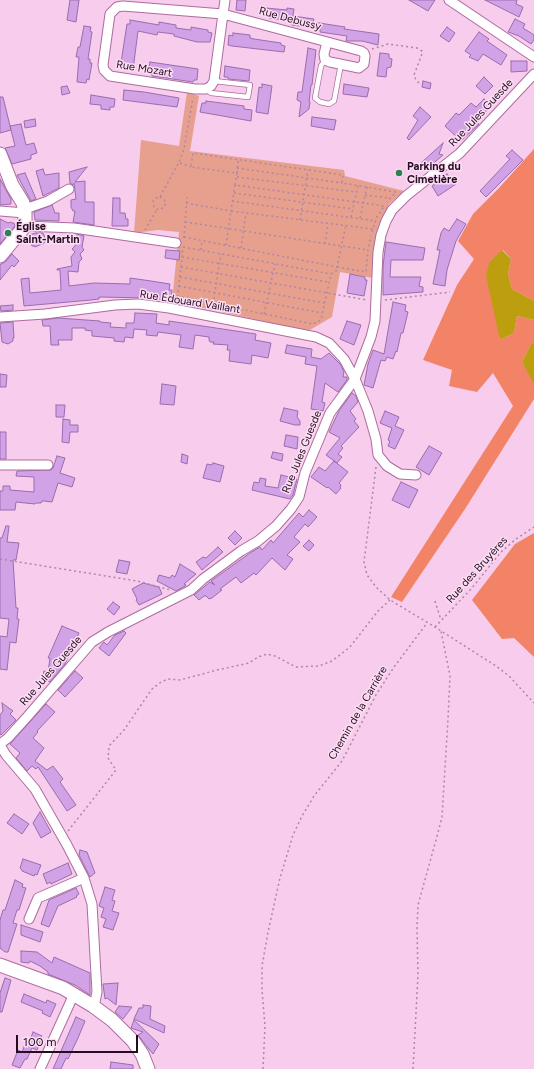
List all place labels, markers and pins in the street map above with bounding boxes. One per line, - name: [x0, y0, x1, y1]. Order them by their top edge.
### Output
- place label: Parking du Cimetière: [407, 160, 461, 186]
- marker: Parking du Cimetière: [394, 168, 404, 178]
- place label: Église Saint-Martin: [16, 220, 80, 246]
- marker: Église Saint-Martin: [3, 228, 13, 238]

